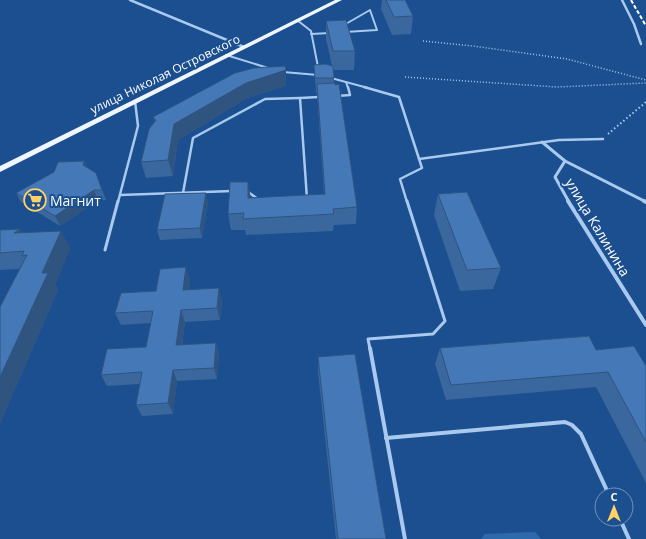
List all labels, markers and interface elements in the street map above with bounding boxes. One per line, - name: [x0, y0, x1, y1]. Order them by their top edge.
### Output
- street label: улица Николая Островского: [87, 30, 243, 118]
- street label: улица Калинина: [561, 174, 635, 280]
- supermarket icon: Магнит: [22, 187, 48, 213]
- place label: Магнит: [50, 191, 101, 210]
- north arrow: [594, 487, 634, 527]
- text: С: [610, 489, 618, 504]

